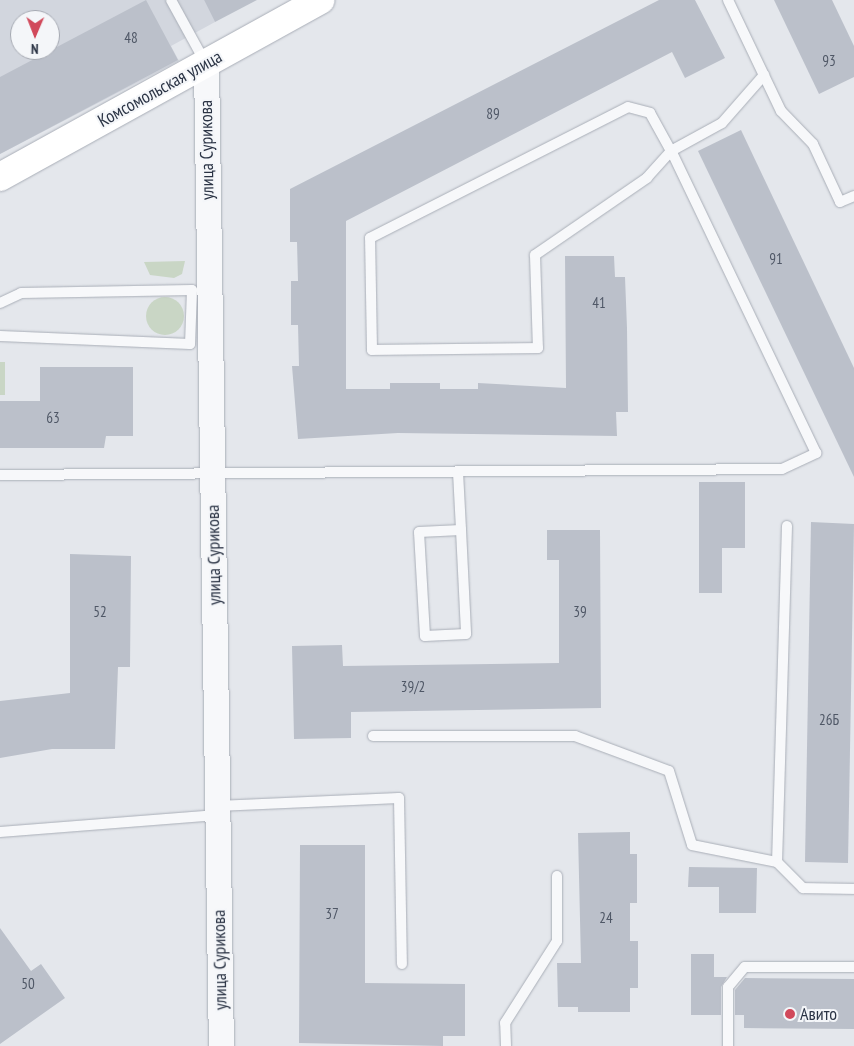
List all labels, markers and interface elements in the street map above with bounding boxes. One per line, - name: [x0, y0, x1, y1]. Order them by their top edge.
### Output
- north arrow: [10, 10, 60, 60]
- house number: 48: [124, 29, 138, 47]
- text: N: [31, 40, 39, 58]
- street label: Комсомольская улица: [94, 46, 226, 132]
- house number: 93: [822, 52, 836, 70]
- street label: улица Сурикова: [195, 100, 219, 200]
- house number: 89: [486, 105, 500, 123]
- house number: 91: [769, 250, 783, 268]
- house number: 41: [592, 294, 606, 312]
- house number: 63: [46, 409, 60, 427]
- street label: улица Сурикова: [202, 505, 226, 605]
- house number: 52: [93, 603, 107, 621]
- house number: 39: [573, 603, 587, 621]
- house number: 39/2: [401, 678, 425, 696]
- house number: 26Б: [819, 711, 839, 729]
- house number: 37: [325, 905, 339, 923]
- house number: 24: [599, 909, 613, 927]
- street label: улица Сурикова: [208, 910, 232, 1010]
- house number: 50: [21, 975, 35, 993]
- place label: Авито: [800, 1003, 837, 1025]
- marker: Авито: [784, 1008, 796, 1020]

